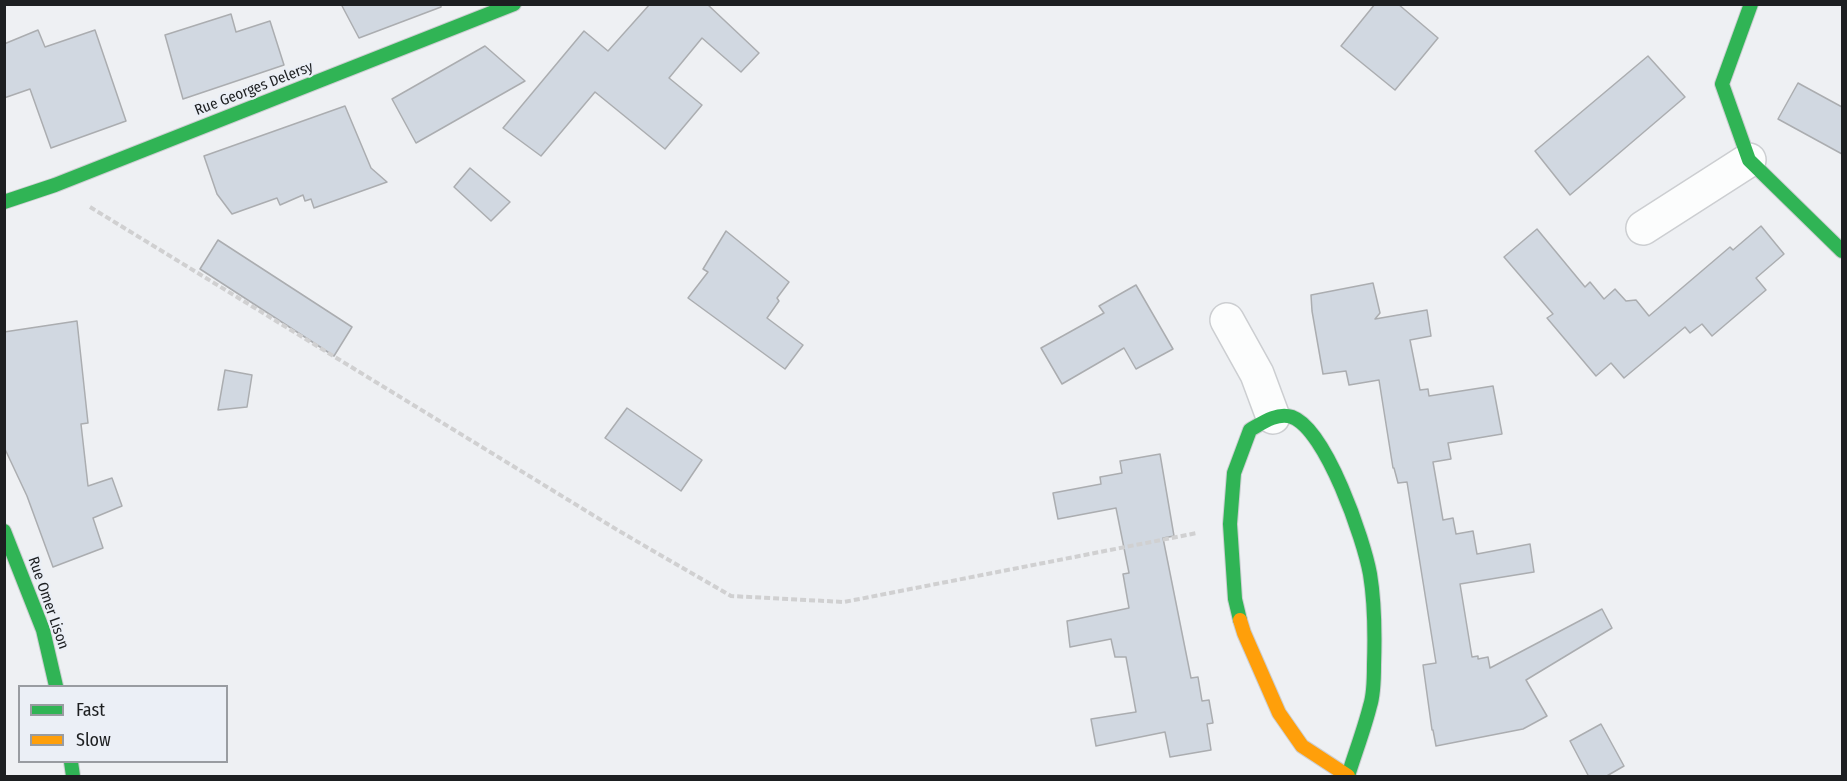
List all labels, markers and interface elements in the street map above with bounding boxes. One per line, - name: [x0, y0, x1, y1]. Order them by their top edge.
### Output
- street label: Rue Georges Delersy: [192, 58, 316, 120]
- street label: Rue Omer Lison: [24, 554, 72, 652]
- legend: [18, 685, 228, 763]
- text: Fast: [76, 699, 105, 721]
- text: Slow: [76, 729, 111, 751]

